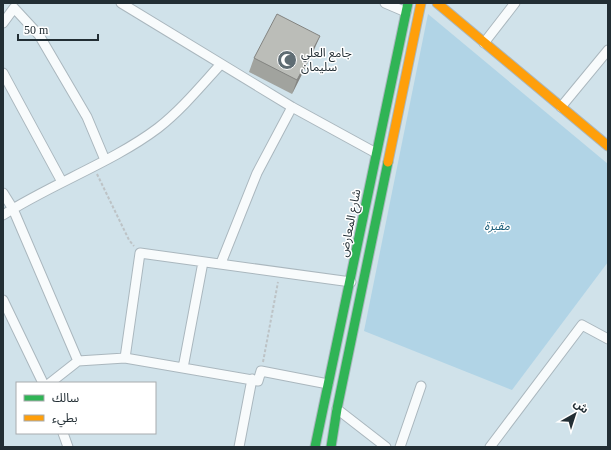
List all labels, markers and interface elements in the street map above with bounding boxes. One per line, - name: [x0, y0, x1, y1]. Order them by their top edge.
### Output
- scale bar: [18, 16, 98, 42]
- text: 50 m: [24, 23, 49, 37]
- place label: جامع العلي سليمان: [301, 46, 352, 74]
- mosque icon: جامع العلي سليمان: [276, 49, 298, 71]
- street label: شارع المعارض: [337, 188, 365, 258]
- park label: مقبرة: [484, 219, 510, 233]
- legend: [16, 382, 156, 434]
- text: سالك: [52, 391, 79, 405]
- north arrow: [555, 394, 595, 434]
- text: ش: [571, 397, 591, 416]
- text: بطيء: [52, 411, 78, 428]

